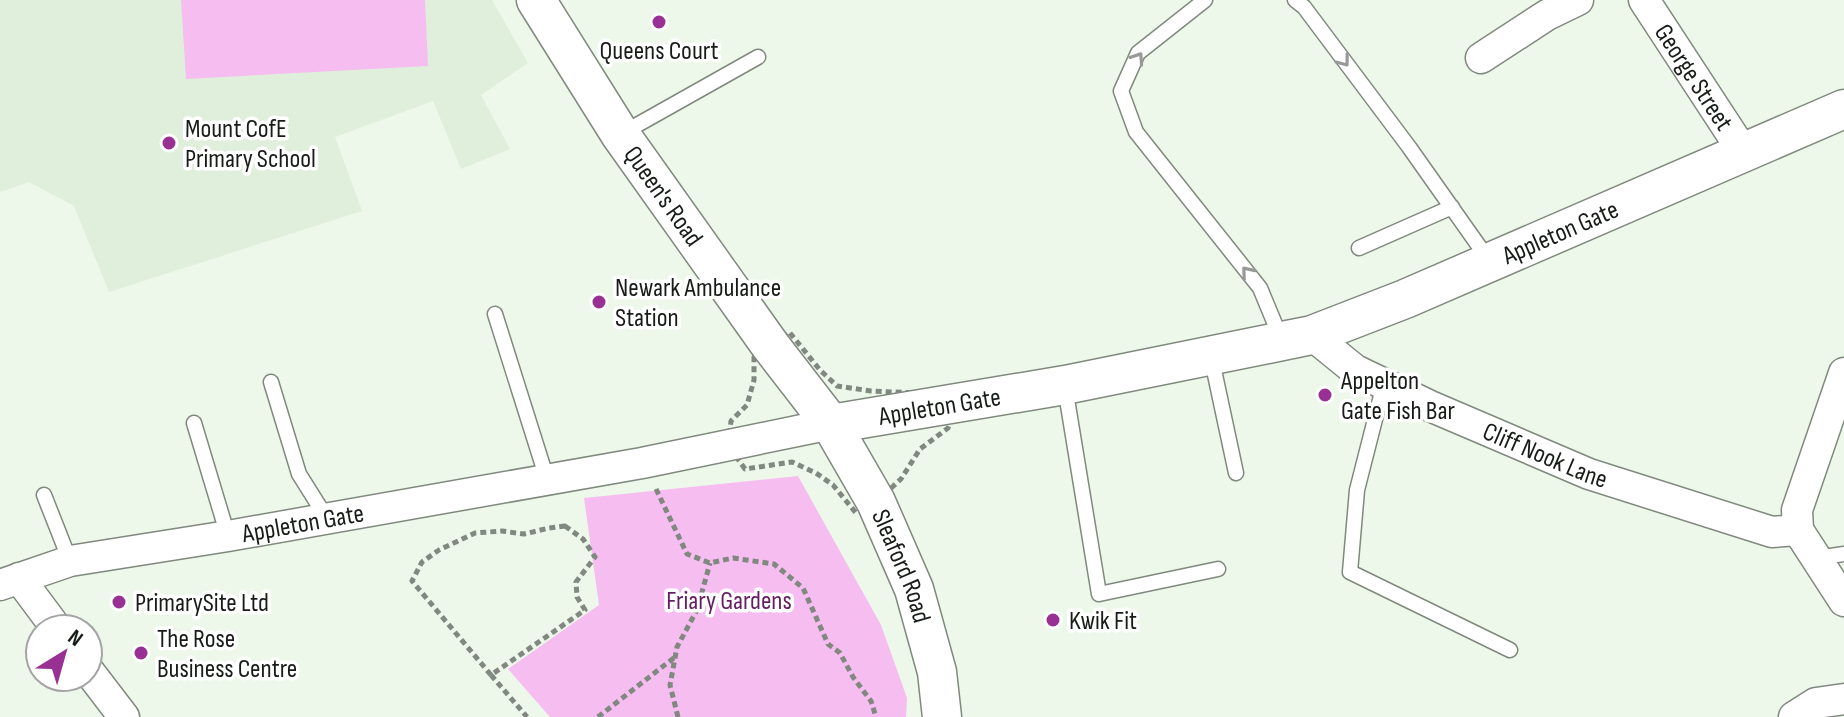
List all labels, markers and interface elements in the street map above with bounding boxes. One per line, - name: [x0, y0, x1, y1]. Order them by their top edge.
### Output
- marker: Queens Court: [650, 13, 668, 31]
- street label: George Street: [1647, 19, 1739, 137]
- place label: Queens Court: [600, 36, 719, 67]
- one-way arrow: [1129, 52, 1144, 67]
- one-way arrow: [1334, 52, 1349, 66]
- place label: Mount CofE Primary School: [185, 114, 316, 175]
- marker: Mount CofE Primary School: [160, 134, 178, 152]
- street label: Queen's Road: [617, 141, 709, 253]
- street label: Appleton Gate: [1497, 195, 1623, 272]
- one-way arrow: [1242, 267, 1257, 281]
- place label: Newark Ambulance Station: [615, 273, 781, 334]
- marker: Newark Ambulance Station: [590, 293, 608, 311]
- place label: Appelton Gate Fish Bar: [1340, 366, 1455, 427]
- street label: Appleton Gate: [875, 382, 1003, 433]
- marker: Appelton Gate Fish Bar: [1316, 386, 1334, 404]
- street label: Cliff Nook Lane: [1478, 416, 1611, 496]
- street label: Appleton Gate: [239, 498, 367, 550]
- street label: Sleaford Road: [864, 505, 937, 626]
- park label: Friary Gardens: [666, 586, 792, 617]
- place label: PrimarySite Ltd: [135, 588, 269, 619]
- marker: PrimarySite Ltd: [110, 593, 128, 611]
- place label: Kwik Fit: [1069, 606, 1137, 637]
- marker: Kwik Fit: [1044, 611, 1062, 629]
- north arrow: [24, 613, 104, 693]
- text: N: [62, 624, 88, 653]
- place label: The Rose Business Centre: [157, 624, 297, 685]
- marker: The Rose Business Centre: [132, 644, 150, 662]

